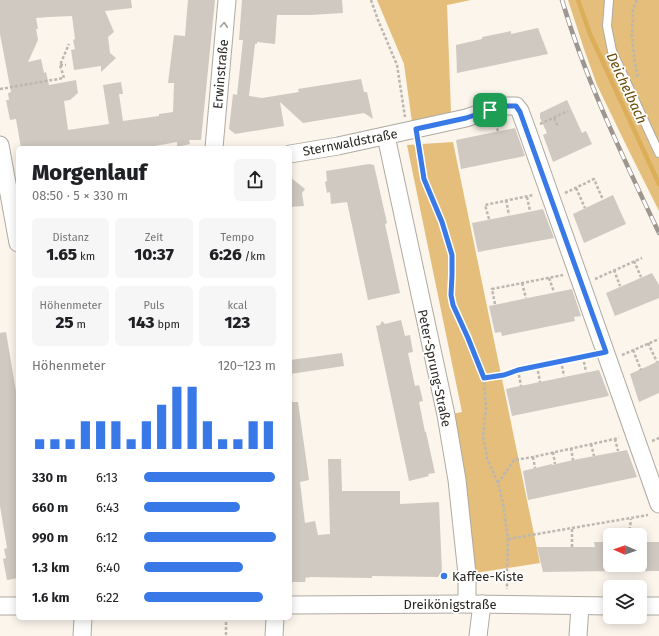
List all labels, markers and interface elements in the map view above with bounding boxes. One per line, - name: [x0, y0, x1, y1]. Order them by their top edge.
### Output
- one-way arrow: [220, 22, 229, 28]
- street label: Erwinstraße: [210, 39, 231, 109]
- water label: Deichelbach: [603, 50, 651, 127]
- pin: [473, 93, 507, 127]
- icon: arrive: [479, 99, 501, 121]
- street label: Sternwaldstraße: [301, 126, 399, 159]
- text: Morgenlauf: [32, 159, 147, 186]
- button: share: [234, 159, 276, 201]
- text: 08:50 · 5 × 330 m: [32, 188, 128, 203]
- text: Distanz: [52, 231, 89, 244]
- text: Zeit: [145, 231, 163, 244]
- text: Tempo: [221, 231, 254, 244]
- text: 1.65: [46, 244, 77, 265]
- text: 10:37: [134, 244, 174, 265]
- text: 6:26: [209, 244, 242, 265]
- text: km: [77, 250, 95, 263]
- text: /km: [242, 250, 265, 263]
- text: Höhenmeter: [40, 299, 102, 312]
- text: Puls: [144, 299, 164, 312]
- text: kcal: [227, 299, 247, 312]
- street label: Peter-Sprung-Straße: [415, 308, 454, 428]
- text: 25: [55, 312, 74, 333]
- text: 143: [128, 312, 155, 333]
- text: 123: [224, 312, 250, 333]
- text: m: [74, 318, 86, 331]
- text: bpm: [155, 318, 180, 331]
- text: Höhenmeter: [32, 358, 106, 373]
- text: 120–123 m: [218, 358, 276, 373]
- text: 330 m: [32, 470, 67, 485]
- text: 6:13: [96, 470, 118, 485]
- text: 660 m: [32, 500, 68, 515]
- text: 6:43: [96, 500, 119, 515]
- north arrow: [603, 528, 647, 572]
- map controls: [603, 528, 647, 624]
- text: 990 m: [32, 530, 68, 545]
- text: 6:12: [96, 530, 118, 545]
- text: 1.3 km: [32, 560, 69, 575]
- text: 6:40: [96, 560, 120, 575]
- place label: Kaffee-Kiste: [452, 569, 524, 584]
- marker: Kaffee-Kiste: [439, 571, 449, 581]
- button: layers: [603, 580, 647, 624]
- text: 1.6 km: [32, 590, 70, 605]
- text: 6:22: [96, 590, 119, 605]
- street label: Dreikönigstraße: [403, 597, 497, 612]

